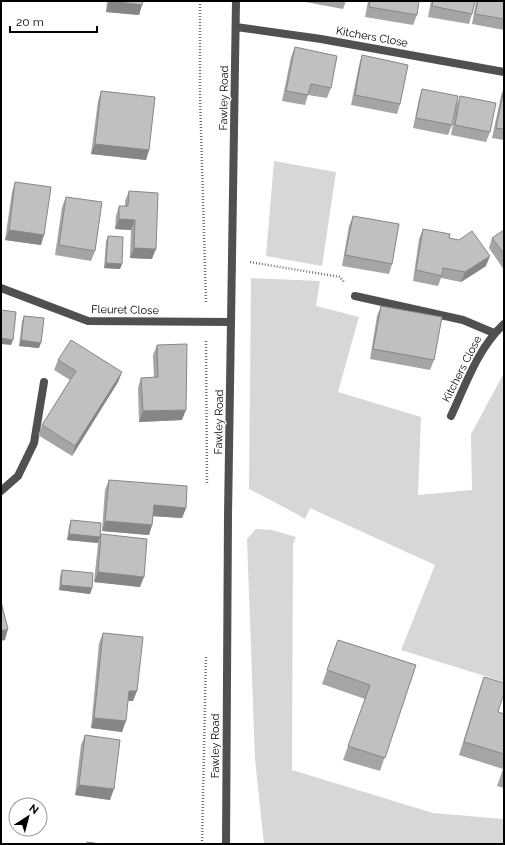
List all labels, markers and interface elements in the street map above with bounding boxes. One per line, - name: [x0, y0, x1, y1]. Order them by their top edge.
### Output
- scale bar: [10, 8, 97, 34]
- text: 20 m: [16, 15, 44, 29]
- street label: Kitchers Close: [335, 24, 410, 50]
- street label: Fawley Road: [217, 65, 231, 130]
- street label: Fleuret Close: [91, 303, 160, 317]
- street label: Kitchers Close: [440, 333, 485, 404]
- street label: Fawley Road: [212, 389, 226, 454]
- street label: Fawley Road: [209, 714, 222, 778]
- north arrow: [8, 797, 48, 837]
- text: N: [26, 802, 41, 817]

